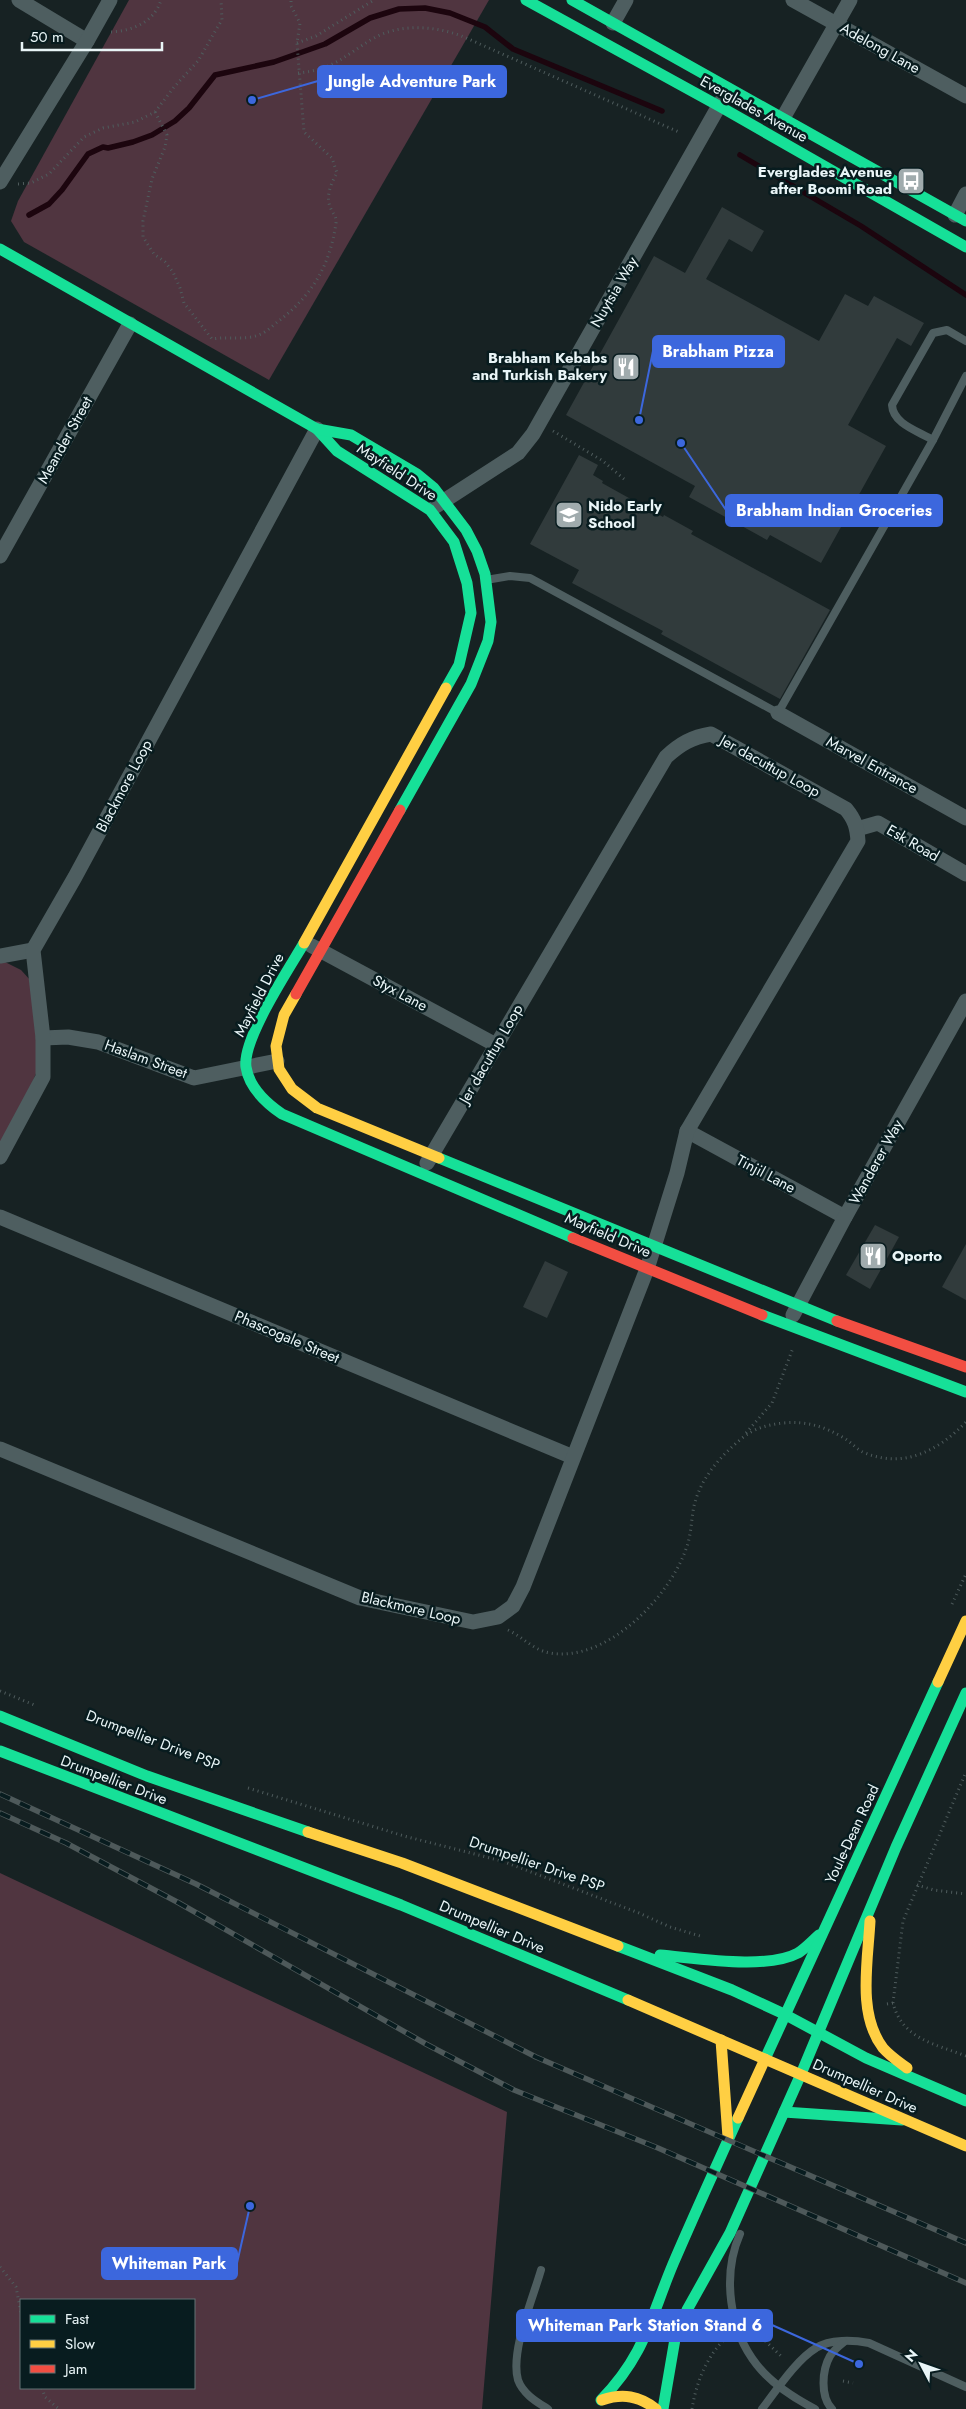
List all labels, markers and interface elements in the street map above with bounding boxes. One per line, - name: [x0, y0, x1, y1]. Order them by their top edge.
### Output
- street label: Adelong Lane: [836, 17, 924, 79]
- scale bar: [22, 20, 162, 52]
- text: 50 m: [30, 26, 64, 48]
- callout: Jungle Adventure Park: [318, 66, 506, 97]
- text: Jungle Adventure Park: [325, 70, 497, 93]
- street label: Everglades Avenue: [696, 70, 812, 148]
- place label: Everglades Avenue after Boomi Road: [758, 161, 892, 200]
- bus stop icon: Everglades Avenue after Boomi Road: [896, 166, 926, 196]
- street label: Nuytsia Way: [585, 252, 643, 331]
- callout: Brabham Pizza: [653, 336, 784, 367]
- text: Brabham Pizza: [662, 340, 774, 363]
- place label: Brabham Kebabs and Turkish Bakery: [472, 347, 607, 386]
- restaurant icon: Brabham Kebabs and Turkish Bakery: [611, 352, 641, 382]
- street label: Meander Street: [32, 392, 98, 488]
- street label: Mayfield Drive: [353, 438, 442, 506]
- place label: Nido Early School: [588, 495, 662, 534]
- callout: Brabham Indian Groceries: [726, 495, 942, 526]
- text: Brabham Indian Groceries: [736, 499, 932, 522]
- school or university icon: Nido Early School: [554, 500, 584, 530]
- street label: Jer dacuttup Loop: [714, 728, 825, 803]
- street label: Marvel Entrance: [822, 731, 922, 799]
- street label: Blackmore Loop: [90, 736, 158, 836]
- street label: Esk Road: [882, 819, 944, 867]
- street label: Mayfield Drive: [228, 949, 290, 1041]
- street label: Styx Lane: [369, 969, 432, 1017]
- street label: Jer dacuttup Loop: [453, 1000, 529, 1110]
- street label: Haslam Street: [102, 1034, 191, 1084]
- street label: Wanderer Way: [844, 1115, 909, 1208]
- street label: Tinjil Lane: [733, 1149, 800, 1199]
- street label: Mayfield Drive: [562, 1207, 655, 1263]
- restaurant icon: Oporto: [858, 1241, 888, 1271]
- place label: Oporto: [892, 1245, 942, 1267]
- street label: Phascogale Street: [231, 1305, 343, 1369]
- street label: Blackmore Loop: [359, 1586, 463, 1630]
- street label: Drumpellier Drive PSP: [83, 1704, 223, 1776]
- street label: Drumpellier Drive: [57, 1750, 171, 1811]
- street label: Youle-Dean Road: [819, 1781, 885, 1887]
- street label: Drumpellier Drive PSP: [466, 1831, 608, 1897]
- street label: Drumpellier Drive: [436, 1895, 548, 1959]
- street label: Drumpellier Drive: [809, 2053, 921, 2119]
- callout: Whiteman Park: [102, 2248, 237, 2279]
- text: Whiteman Park: [112, 2252, 227, 2275]
- legend: [20, 2299, 195, 2389]
- text: Fast: [65, 2308, 89, 2330]
- callout: Whiteman Park Station Stand 6: [517, 2310, 772, 2341]
- text: Whiteman Park Station Stand 6: [528, 2314, 762, 2337]
- text: Slow: [65, 2333, 96, 2355]
- north arrow: [896, 2339, 946, 2389]
- text: N: [900, 2345, 922, 2366]
- text: Jam: [63, 2358, 88, 2380]

